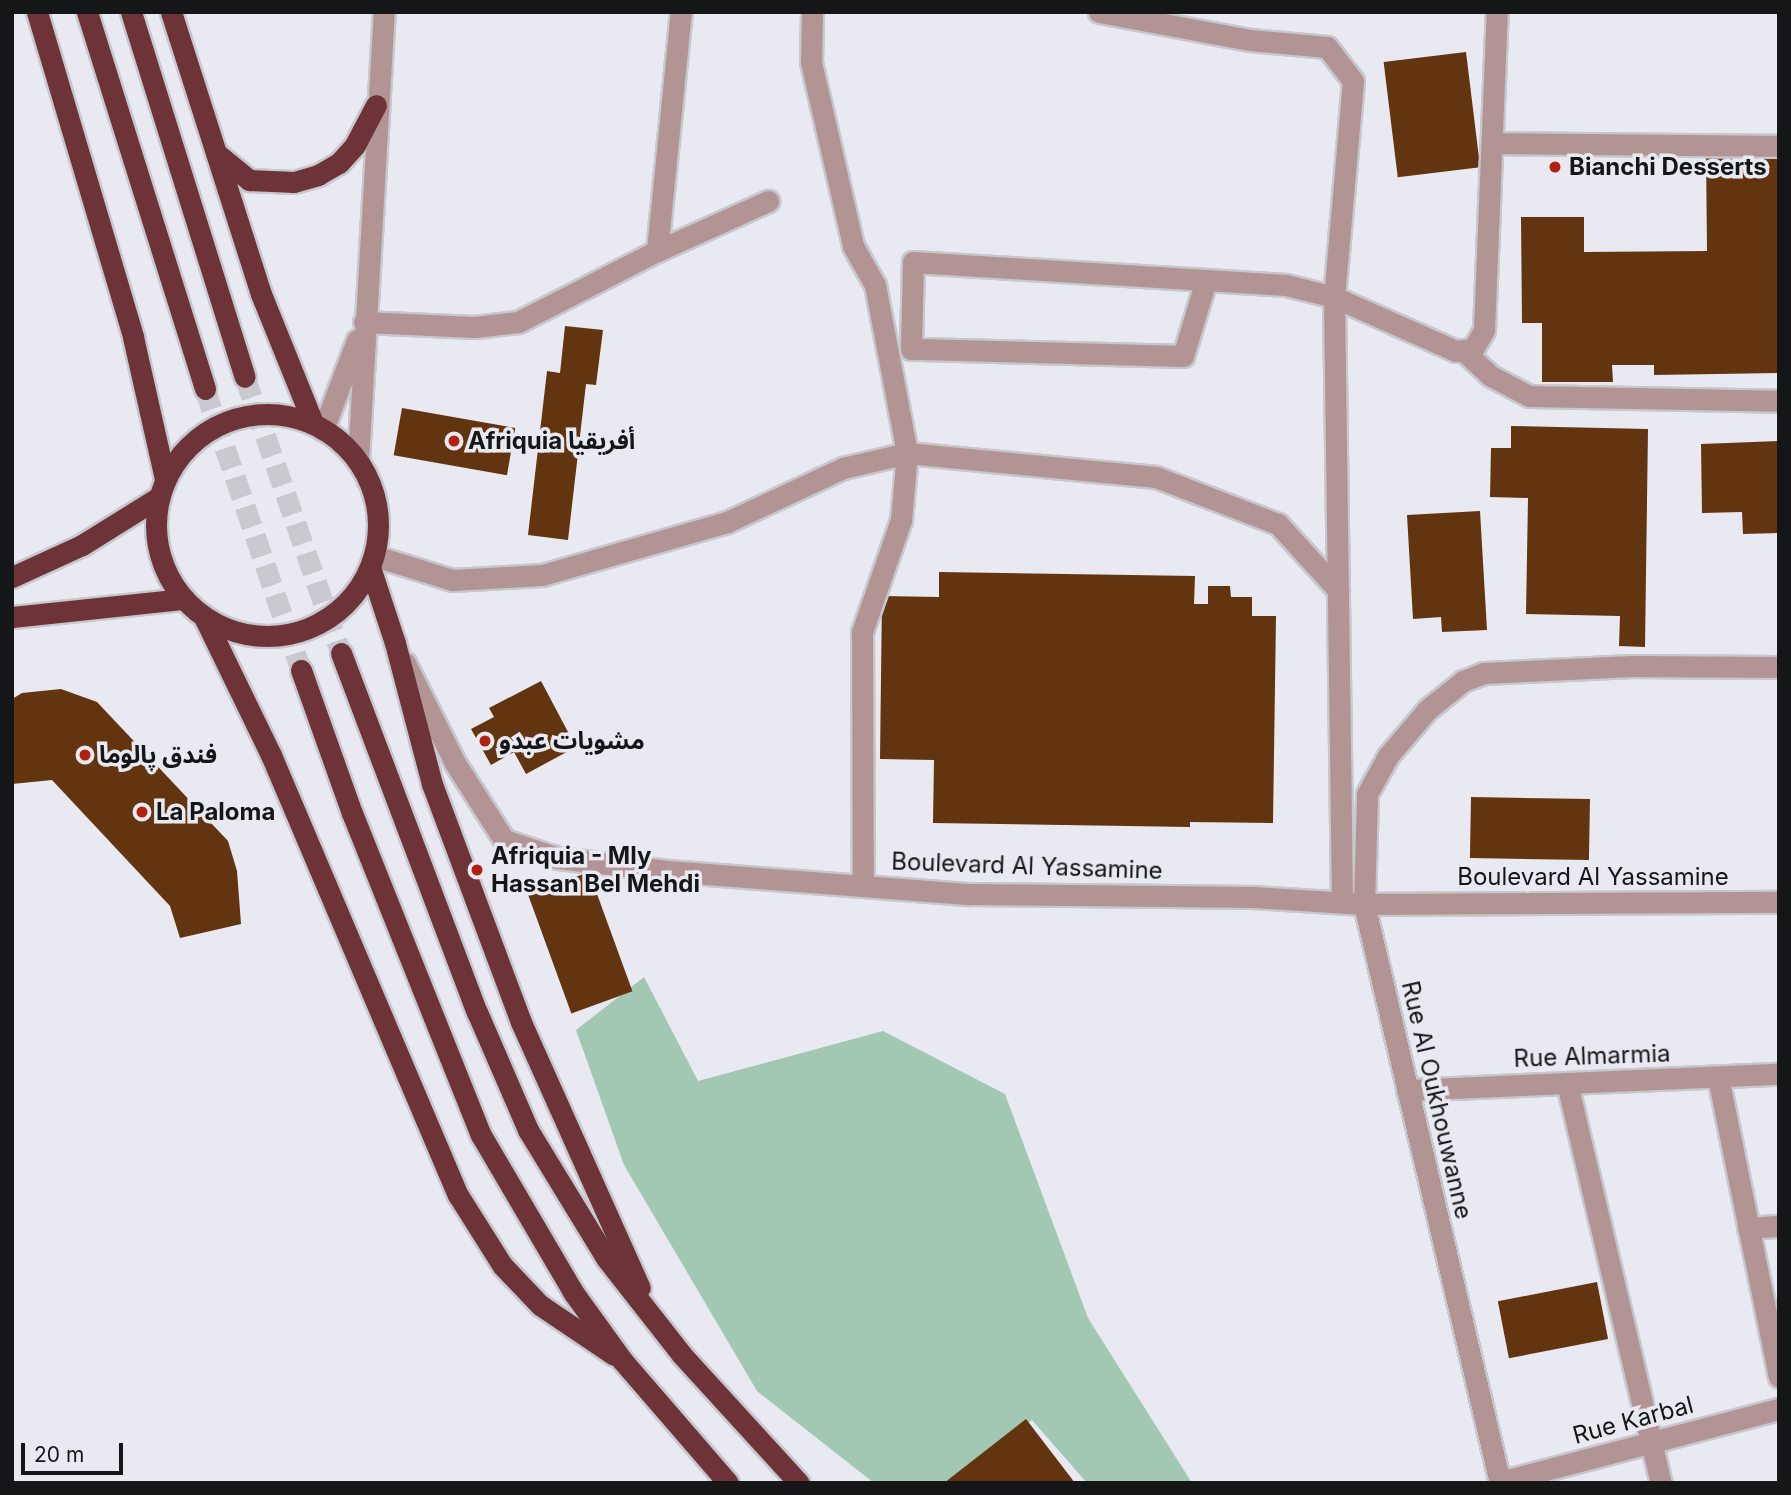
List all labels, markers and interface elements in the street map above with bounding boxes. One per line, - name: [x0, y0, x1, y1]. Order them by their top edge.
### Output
- place label: Bianchi Desserts: [1569, 153, 1767, 181]
- marker: Bianchi Desserts: [1547, 159, 1563, 175]
- place label: Afriquia أفريقيا: [468, 427, 635, 455]
- marker: Afriquia أفريقيا: [446, 433, 462, 449]
- place label: مشويات عبدو: [499, 727, 645, 755]
- marker: مشويات عبدو: [477, 733, 493, 749]
- place label: فندق پالوما: [99, 741, 217, 769]
- marker: فندق پالوما: [77, 747, 93, 763]
- place label: La Paloma: [156, 798, 275, 826]
- marker: La Paloma: [134, 804, 150, 820]
- place label: Afriquia - Mly Hassan Bel Mehdi: [491, 842, 700, 898]
- street label: Boulevard Al Yassamine: [891, 847, 1163, 885]
- marker: Afriquia - Mly Hassan Bel Mehdi: [469, 862, 485, 878]
- street label: Boulevard Al Yassamine: [1457, 863, 1729, 891]
- street label: Rue Al Oukhouwanne: [1396, 978, 1478, 1222]
- street label: Rue Almarmia: [1513, 1039, 1671, 1073]
- street label: Rue Karbal: [1570, 1390, 1696, 1450]
- scale bar: [24, 1428, 126, 1472]
- text: 20 m: [34, 1442, 84, 1467]

